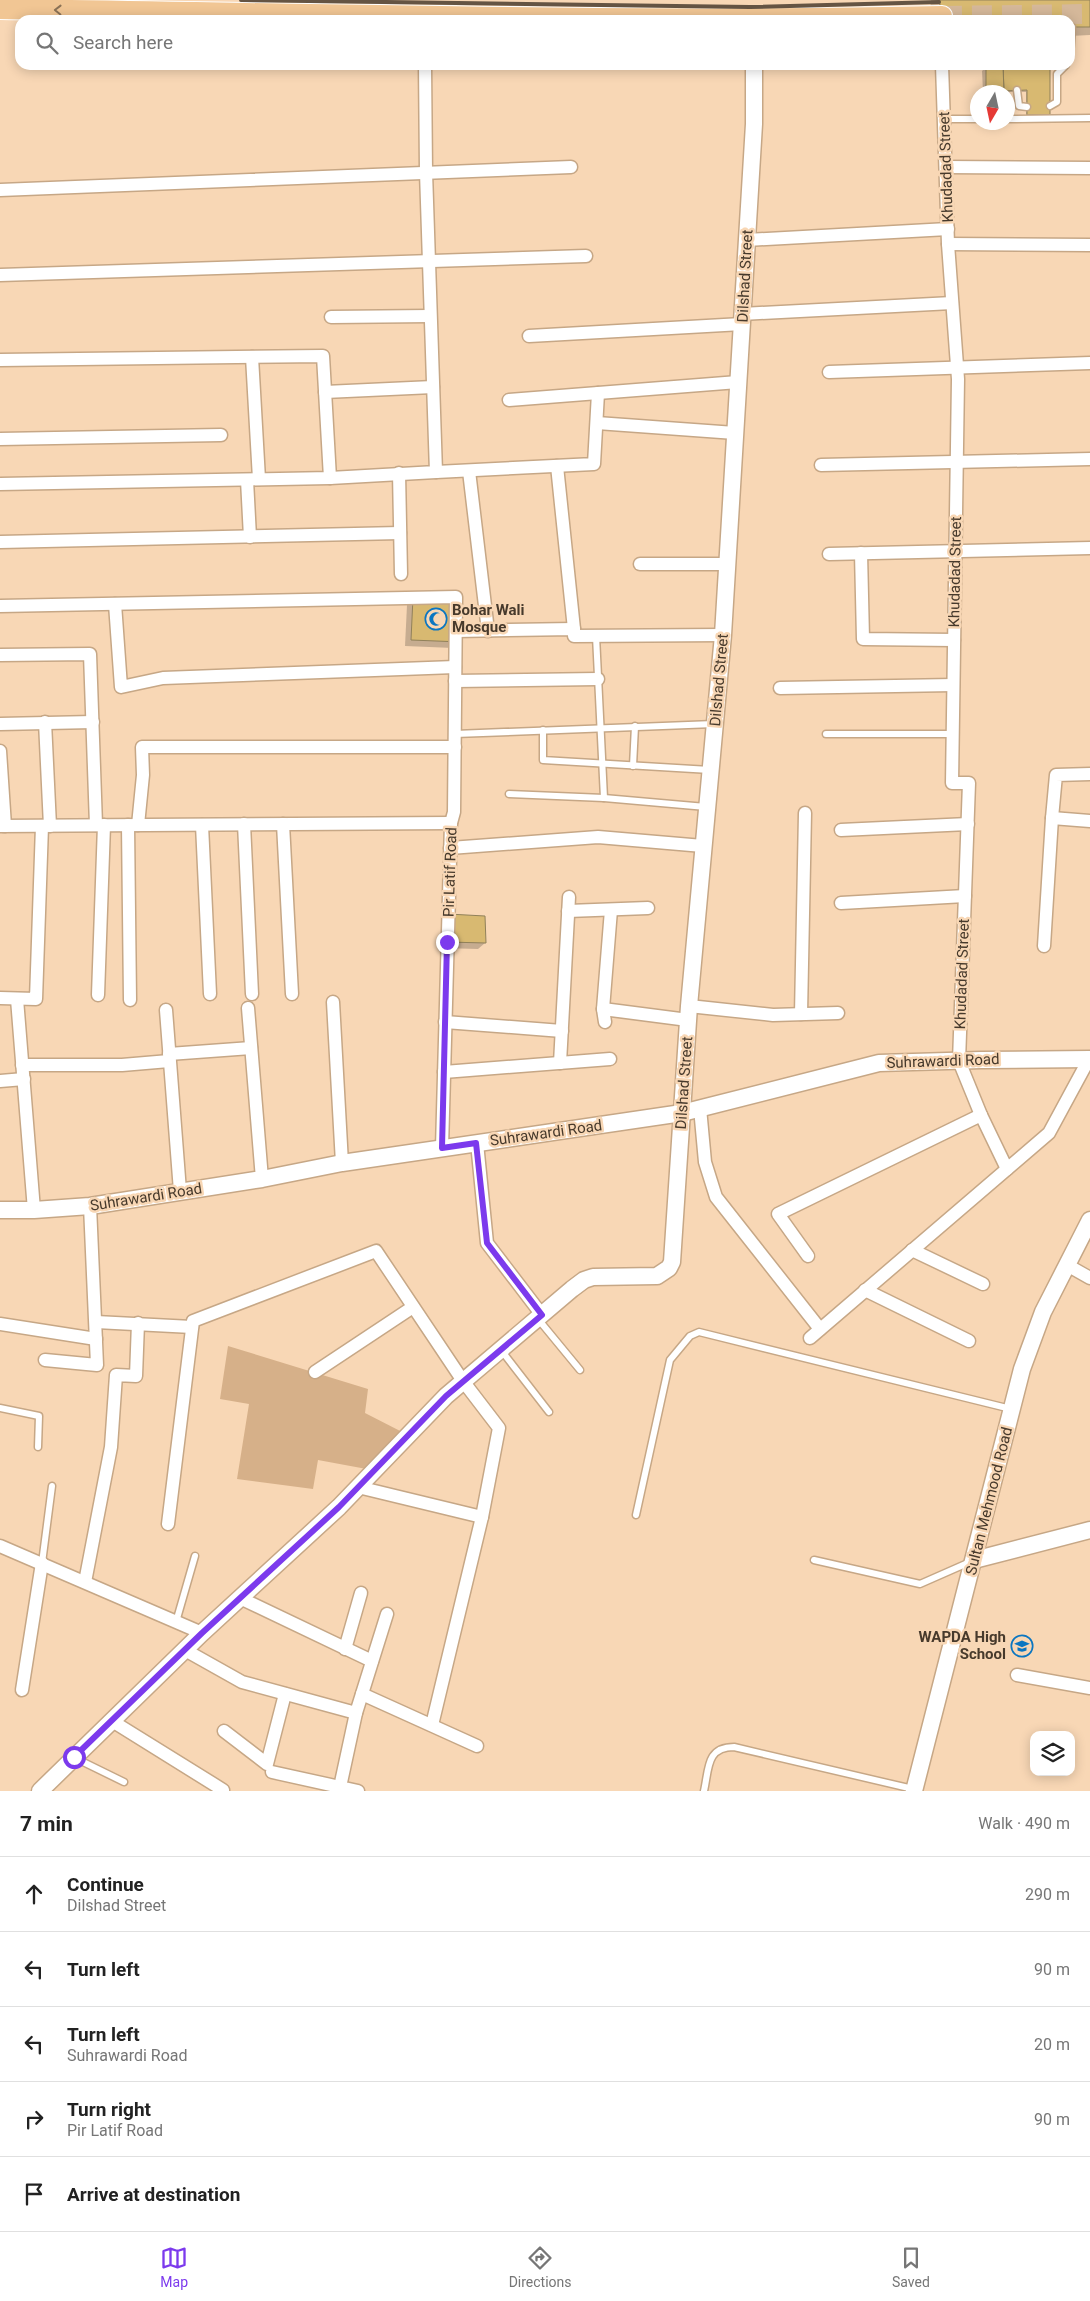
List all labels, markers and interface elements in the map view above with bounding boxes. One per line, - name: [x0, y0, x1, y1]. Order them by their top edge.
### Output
- one-way arrow: [54, 5, 62, 15]
- search box: [15, 15, 1075, 70]
- icon: search: [33, 29, 61, 57]
- text: Search here: [73, 31, 173, 54]
- north arrow: [970, 85, 1015, 130]
- street label: Khudadad Street: [935, 111, 957, 223]
- street label: Dilshad Street: [734, 229, 756, 323]
- street label: Khudadad Street: [945, 516, 965, 628]
- place label: Bohar Wali Mosque: [452, 601, 525, 636]
- mosque icon: Bohar Wali Mosque: [424, 607, 448, 631]
- street label: Dilshad Street: [706, 633, 732, 727]
- street label: Pir Latif Road: [439, 827, 461, 917]
- street label: Khudadad Street: [951, 918, 973, 1030]
- route end: [436, 931, 459, 954]
- street label: Dilshad Street: [672, 1036, 696, 1130]
- street label: Suhrawardi Road: [886, 1050, 1000, 1072]
- street label: Suhrawardi Road: [489, 1116, 603, 1150]
- street label: Suhrawardi Road: [89, 1179, 203, 1215]
- street label: Sultan Mehmood Road: [962, 1425, 1016, 1577]
- place label: WAPDA High School: [919, 1628, 1006, 1663]
- school or university icon: WAPDA High School: [1010, 1634, 1034, 1658]
- map controls: [1030, 1731, 1075, 1776]
- button: layers: [1030, 1731, 1075, 1776]
- route start: [63, 1746, 86, 1769]
- text: 7 min: [20, 1812, 73, 1836]
- text: Walk · 490 m: [978, 1814, 1070, 1833]
- text: Continue: [67, 1873, 144, 1896]
- icon: ahead: [20, 1880, 48, 1908]
- text: 290 m: [1025, 1885, 1070, 1904]
- text: Dilshad Street: [67, 1896, 166, 1915]
- icon: left: [20, 1955, 48, 1983]
- text: Turn left: [67, 1958, 140, 1981]
- text: 90 m: [1034, 1960, 1070, 1979]
- text: Turn left: [67, 2023, 140, 2046]
- icon: left: [20, 2030, 48, 2058]
- text: 20 m: [1034, 2035, 1070, 2054]
- text: Suhrawardi Road: [67, 2046, 188, 2065]
- text: Turn right: [67, 2098, 151, 2121]
- icon: right: [20, 2105, 48, 2133]
- text: 90 m: [1034, 2110, 1070, 2129]
- text: Pir Latif Road: [67, 2121, 163, 2140]
- icon: arrive: [20, 2180, 48, 2208]
- text: Arrive at destination: [67, 2183, 240, 2206]
- tab: Map: [160, 2244, 188, 2290]
- tab: Directions: [509, 2244, 572, 2290]
- tab: Saved: [892, 2244, 930, 2290]

